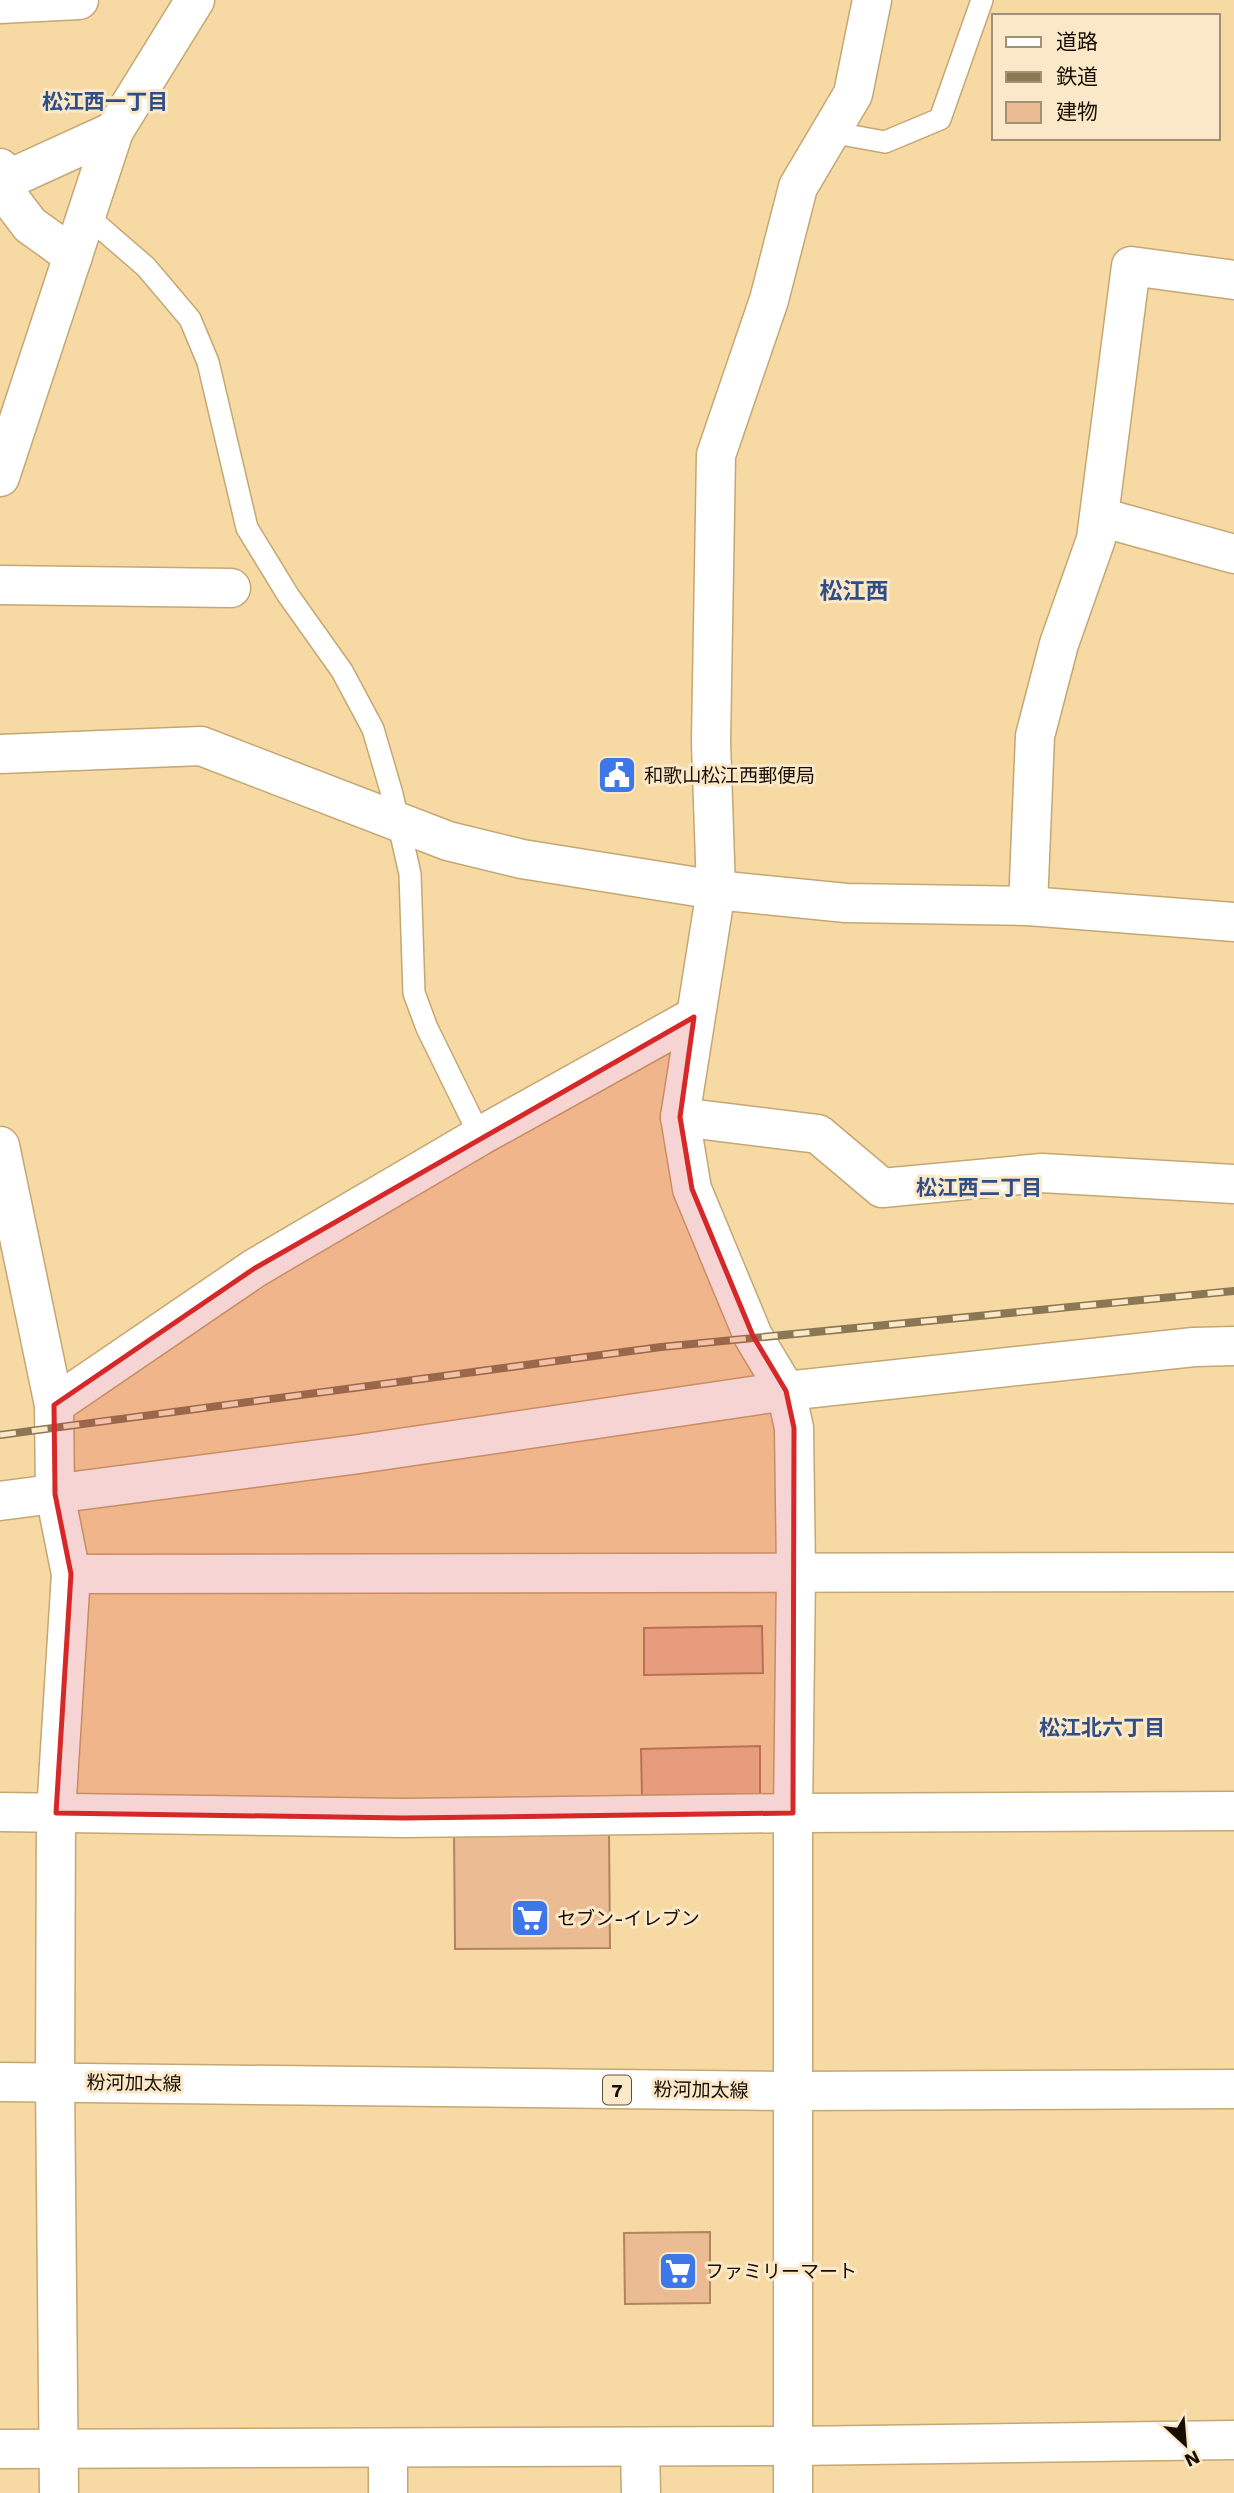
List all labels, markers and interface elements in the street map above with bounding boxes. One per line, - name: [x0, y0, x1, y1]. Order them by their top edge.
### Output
- legend: [992, 14, 1220, 140]
- text: 道路: [1056, 29, 1098, 54]
- text: 鉄道: [1056, 64, 1098, 89]
- district label: 松江西一丁目: [42, 89, 168, 114]
- text: 建物: [1056, 99, 1098, 124]
- district label: 松江西: [820, 578, 889, 605]
- public building icon: 和歌山松江西郵便局: [596, 754, 638, 796]
- place label: 和歌山松江西郵便局: [644, 764, 815, 787]
- district label: 松江西二丁目: [916, 1175, 1042, 1200]
- district label: 松江北六丁目: [1039, 1715, 1165, 1740]
- supermarket icon: セブン-イレブン: [509, 1897, 551, 1939]
- place label: セブン-イレブン: [557, 1907, 700, 1930]
- street label: 粉河加太線: [86, 2071, 182, 2095]
- road number: 7: [603, 2076, 631, 2104]
- street label: 粉河加太線: [653, 2078, 749, 2102]
- supermarket icon: ファミリーマート: [657, 2250, 699, 2292]
- place label: ファミリーマート: [705, 2260, 857, 2283]
- north arrow: [1150, 2409, 1220, 2479]
- text: N: [1181, 2445, 1204, 2472]

